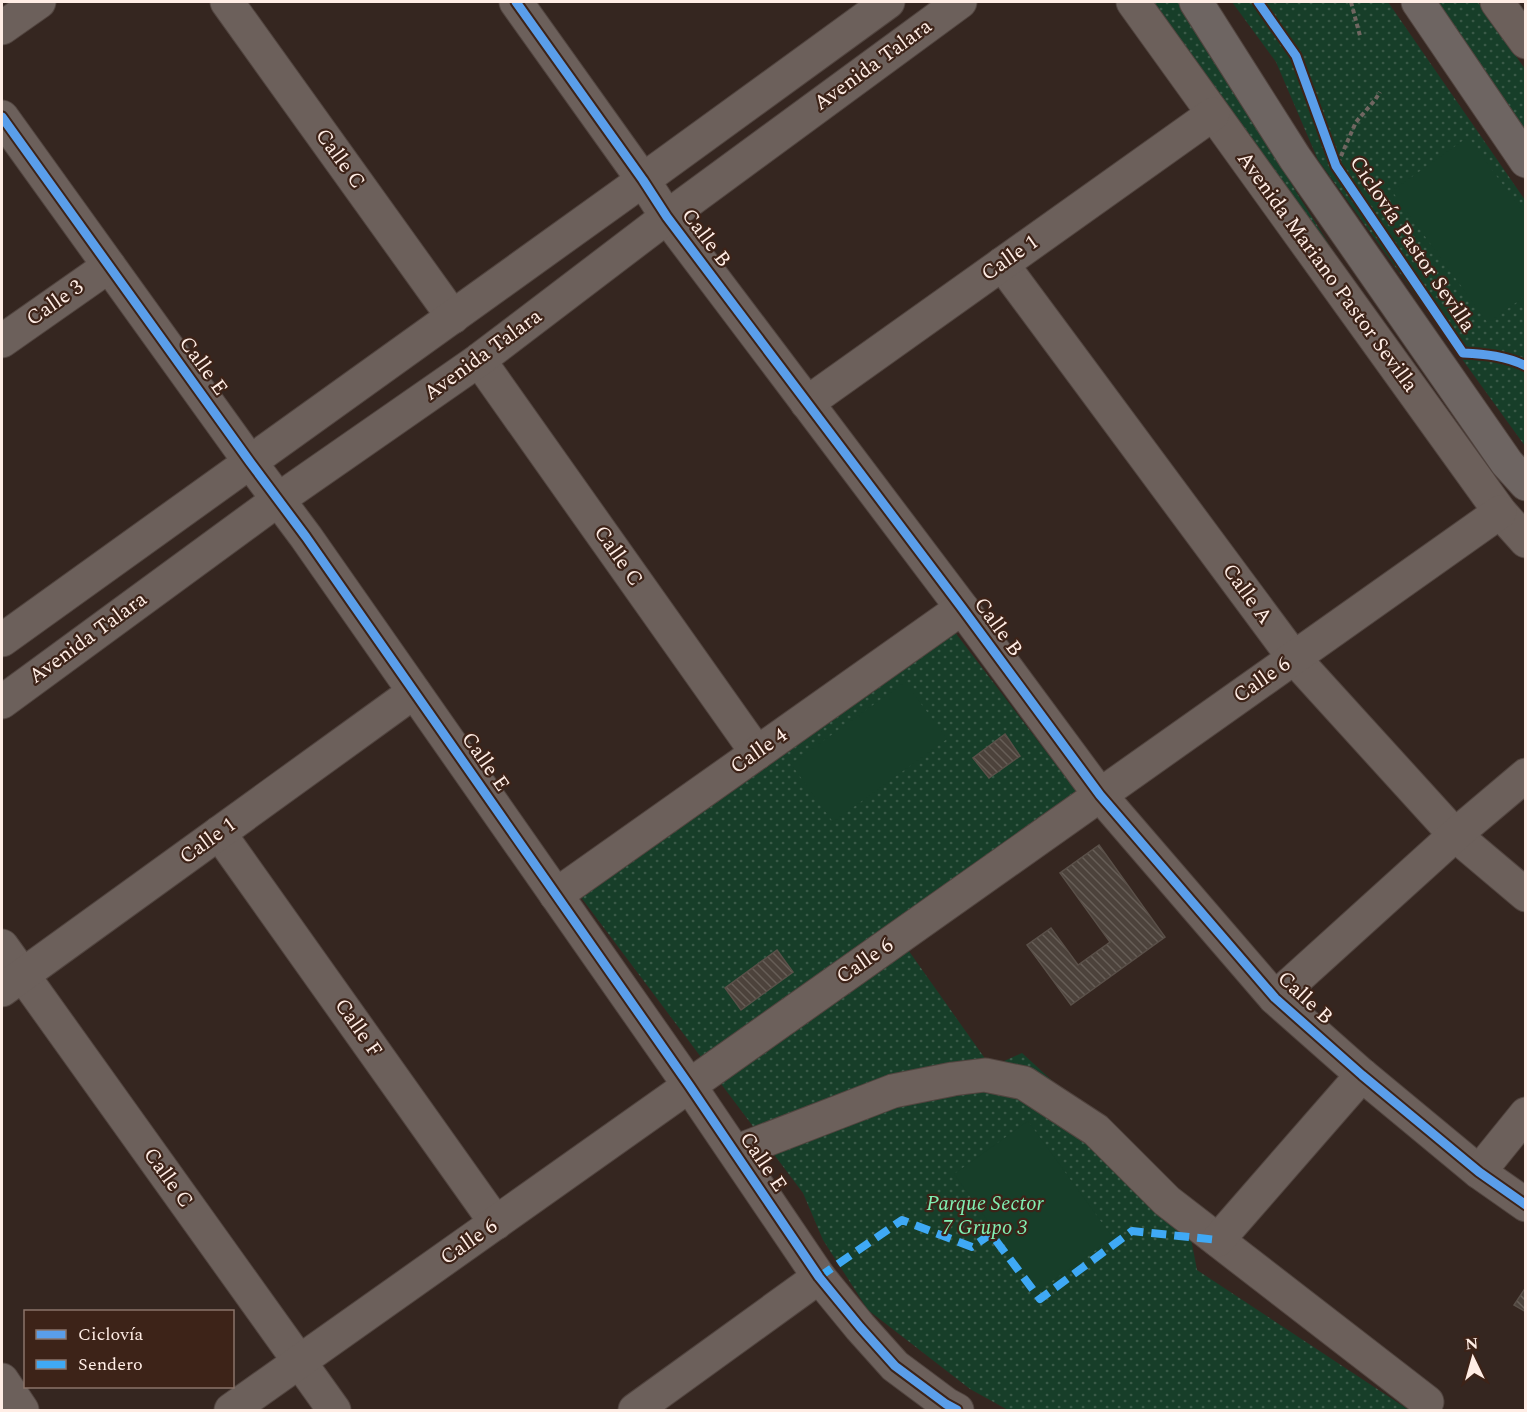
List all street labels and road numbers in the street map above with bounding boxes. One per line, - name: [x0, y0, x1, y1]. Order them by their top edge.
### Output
- street label: Avenida Talara: [807, 11, 940, 119]
- street label: Calle C: [307, 122, 373, 196]
- street label: Avenida Mariano Pastor Sevilla: [1229, 145, 1426, 400]
- street label: Ciclovía Pastor Sevilla: [1341, 149, 1484, 339]
- street label: Calle B: [673, 202, 739, 274]
- street label: Calle 1: [975, 227, 1045, 289]
- street label: Calle 3: [20, 271, 91, 334]
- street label: Avenida Talara: [417, 301, 550, 409]
- street label: Calle E: [170, 330, 236, 402]
- street label: Calle C: [585, 519, 651, 593]
- street label: Calle A: [1214, 557, 1280, 631]
- street label: Avenida Talara: [22, 584, 155, 692]
- street label: Calle B: [965, 590, 1031, 664]
- street label: Calle 6: [1227, 649, 1297, 711]
- street label: Calle 4: [724, 719, 795, 782]
- street label: Calle E: [453, 725, 517, 799]
- street label: Calle 1: [173, 809, 243, 873]
- street label: Calle 6: [830, 930, 900, 992]
- street label: Calle B: [1270, 963, 1340, 1033]
- street label: Calle F: [326, 992, 390, 1064]
- street label: Calle E: [731, 1125, 795, 1199]
- street label: Calle C: [135, 1141, 201, 1215]
- street label: Calle 6: [434, 1211, 504, 1273]

